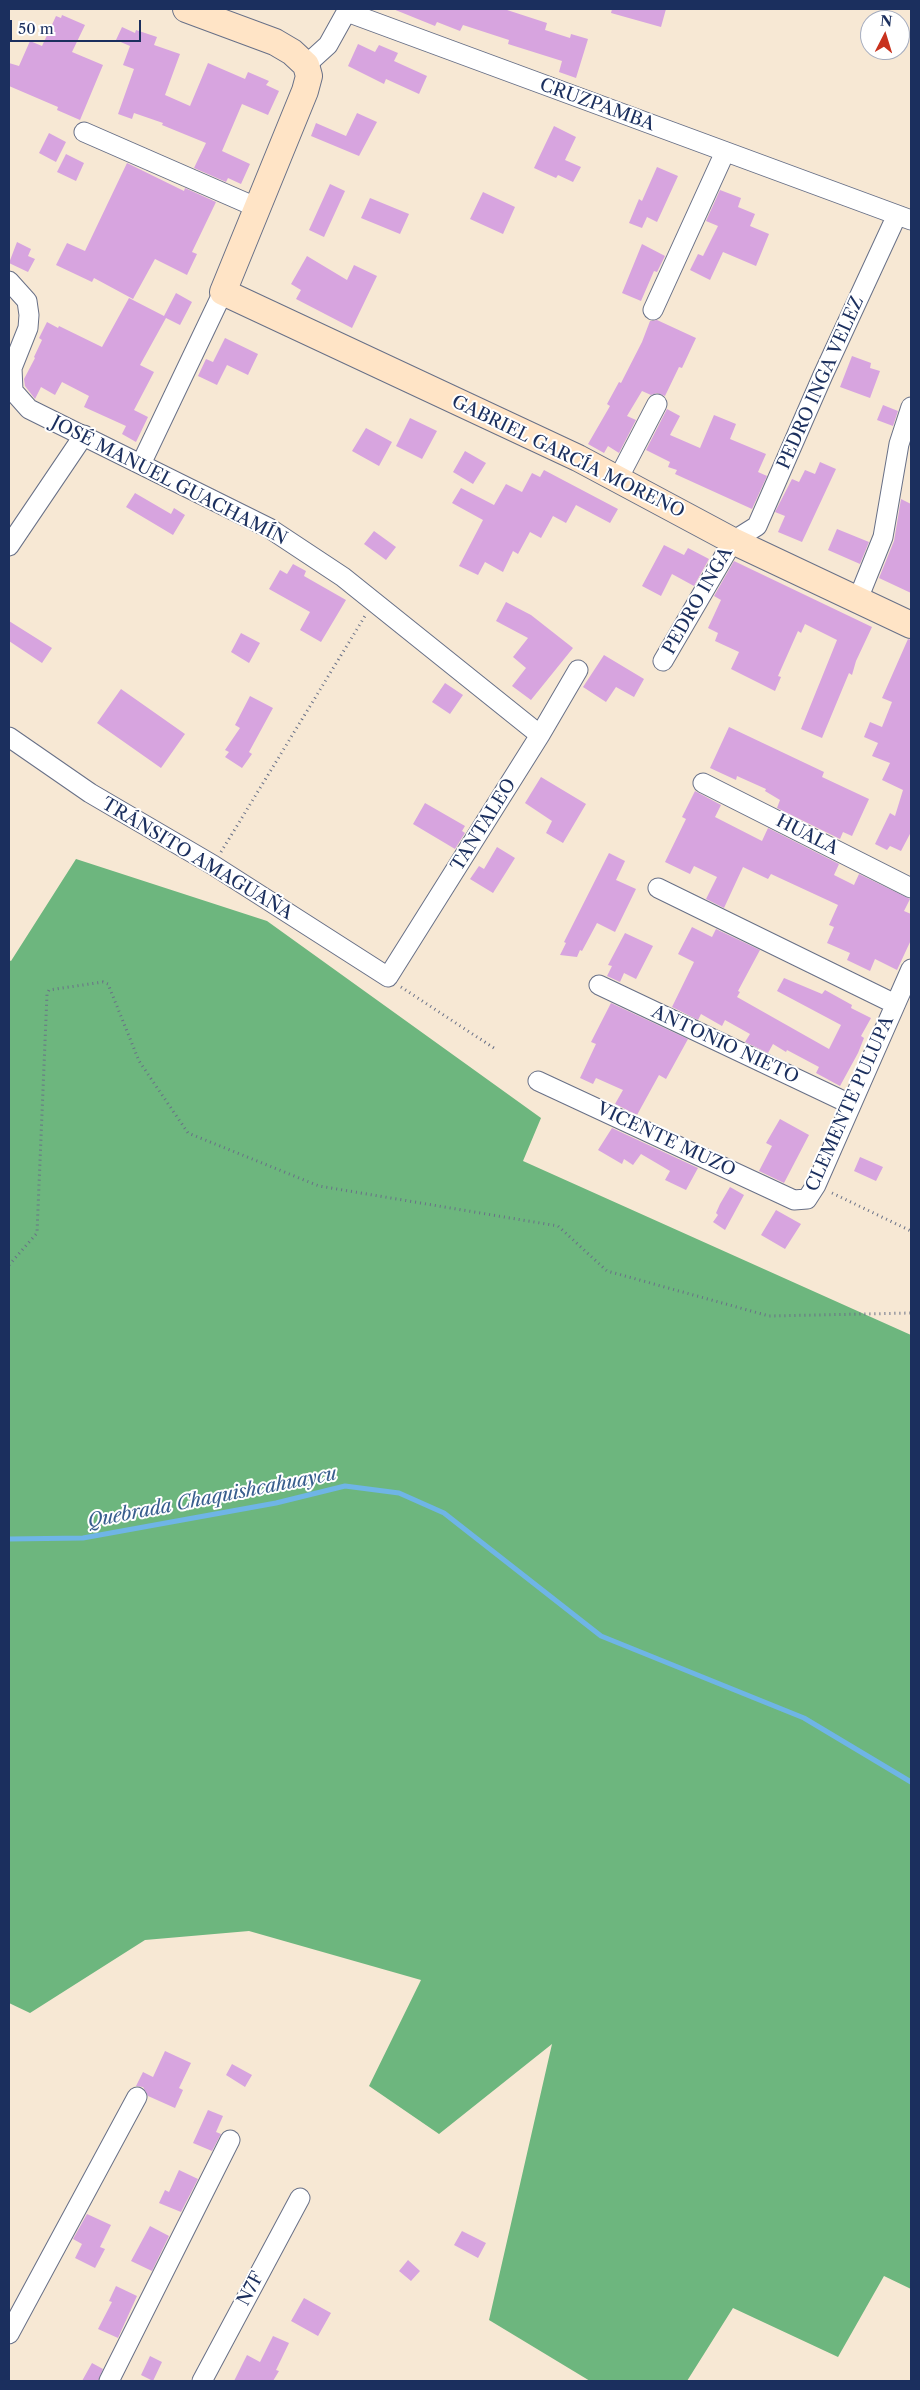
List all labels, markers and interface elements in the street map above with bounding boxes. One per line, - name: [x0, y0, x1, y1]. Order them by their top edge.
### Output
- scale bar: [12, 10, 144, 42]
- north arrow: [860, 10, 910, 60]
- text: N: [879, 12, 893, 31]
- text: 50 m: [18, 19, 54, 38]
- street label: CRUZPAMBA: [537, 74, 657, 136]
- street label: PEDRO INGA VELEZ: [773, 293, 869, 473]
- street label: GABRIEL GARCÍA MORENO: [448, 391, 688, 523]
- street label: JOSÉ MANUEL GUACHAMÍN: [48, 412, 290, 550]
- street label: PEDRO INGA: [659, 543, 737, 659]
- street label: TANTALEO: [447, 775, 521, 875]
- street label: TRÁNSITO AMAGUAÑA: [98, 793, 296, 925]
- street label: HUALA: [772, 810, 842, 860]
- street label: ANTONIO NIETO: [648, 1001, 802, 1089]
- street label: CLEMENTE PULUPA: [802, 1013, 898, 1195]
- street label: VICENTE MUZO: [593, 1098, 739, 1182]
- water label: Quebrada Chaquishcahuaycu: [85, 1463, 339, 1533]
- street label: N7F: [233, 2268, 269, 2310]

